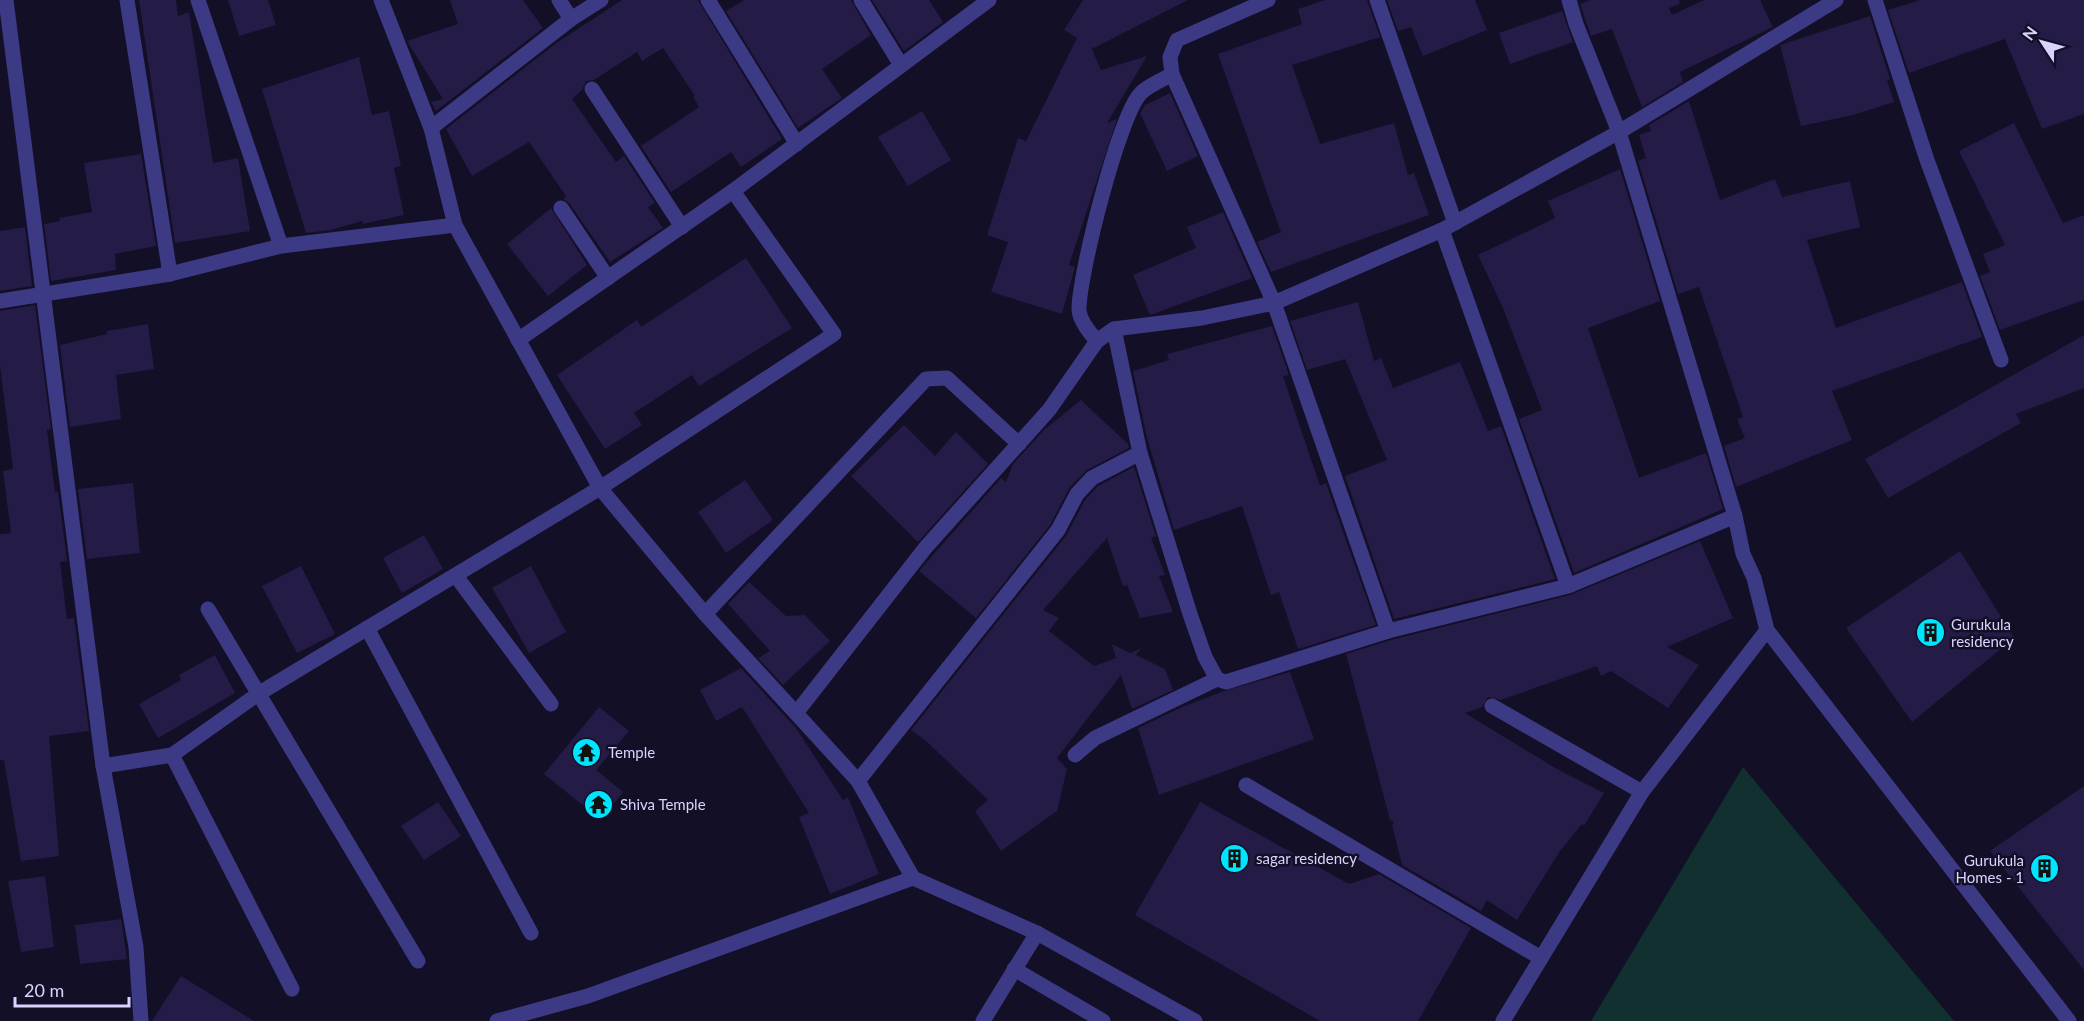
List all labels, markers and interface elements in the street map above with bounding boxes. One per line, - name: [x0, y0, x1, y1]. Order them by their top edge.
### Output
- north arrow: [2012, 12, 2072, 72]
- text: N: [2018, 22, 2041, 43]
- place label: Gurukula residency: [1951, 615, 2014, 650]
- building icon: Gurukula residency: [1914, 617, 1946, 649]
- temple icon: Temple: [571, 736, 603, 768]
- place label: Temple: [608, 743, 655, 761]
- temple icon: Shiva Temple: [583, 788, 615, 820]
- place label: Shiva Temple: [620, 795, 706, 813]
- building icon: sagar residency: [1219, 842, 1251, 874]
- place label: sagar residency: [1256, 849, 1357, 867]
- place label: Gurukula Homes - 1: [1956, 851, 2024, 886]
- building icon: Gurukula Homes - 1: [2029, 853, 2061, 885]
- scale bar: [15, 970, 129, 1008]
- text: 20 m: [24, 979, 64, 1001]

